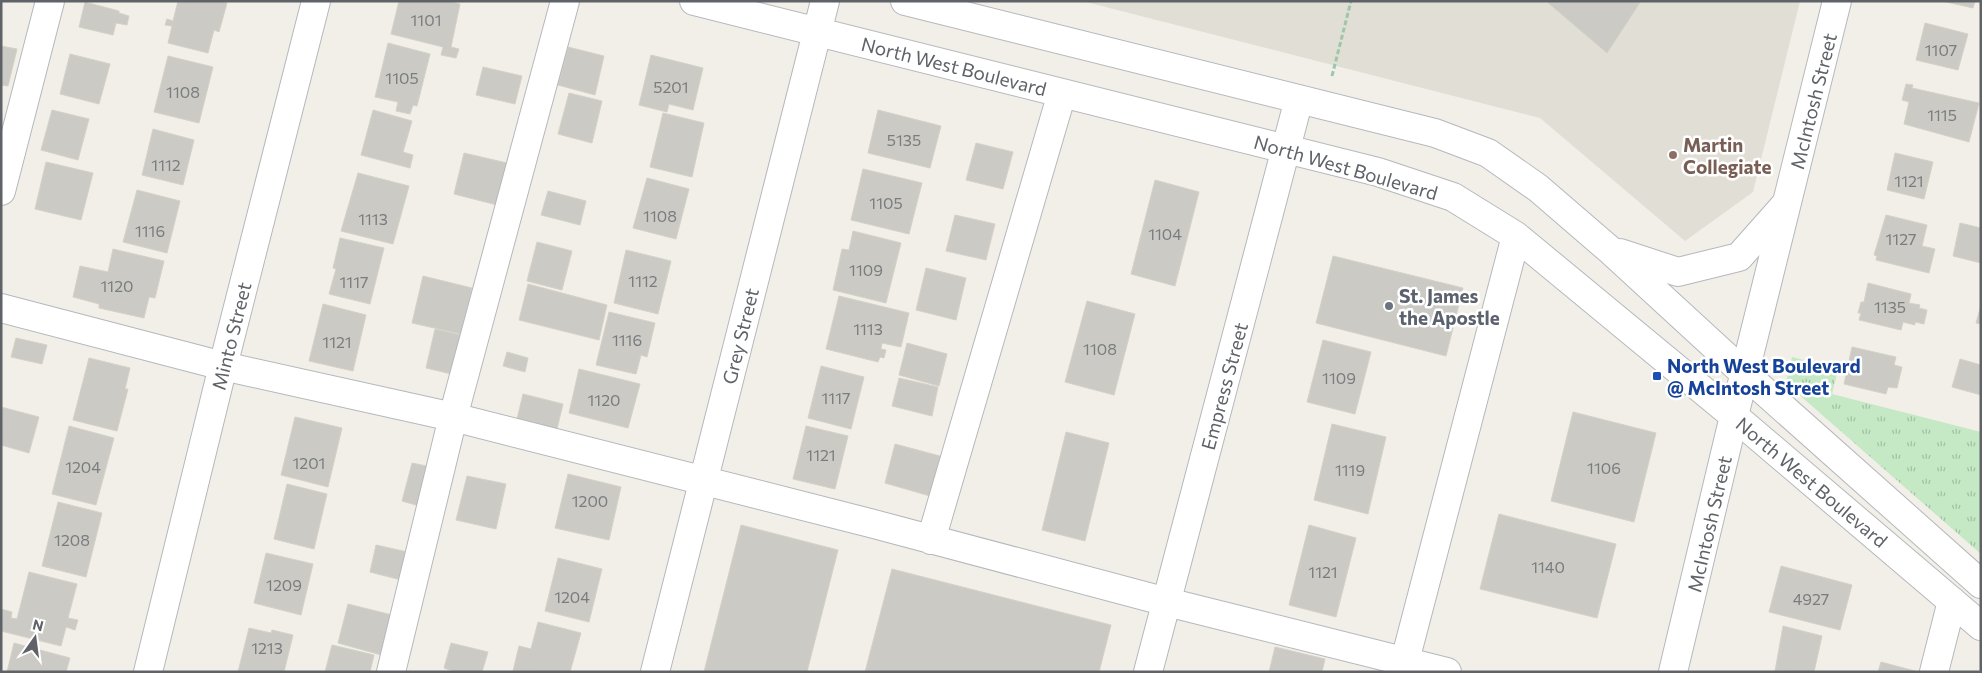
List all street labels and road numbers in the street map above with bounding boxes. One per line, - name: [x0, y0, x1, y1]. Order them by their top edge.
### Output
- street label: McIntosh Street: [1785, 30, 1841, 171]
- street label: North West Boulevard: [859, 32, 1049, 100]
- street label: North West Boulevard: [1251, 130, 1441, 204]
- street label: Minto Street: [206, 279, 256, 392]
- street label: Grey Street: [717, 285, 763, 386]
- street label: Empress Street: [1196, 320, 1252, 452]
- street label: North West Boulevard: [1732, 412, 1892, 552]
- street label: McIntosh Street: [1682, 453, 1736, 595]

